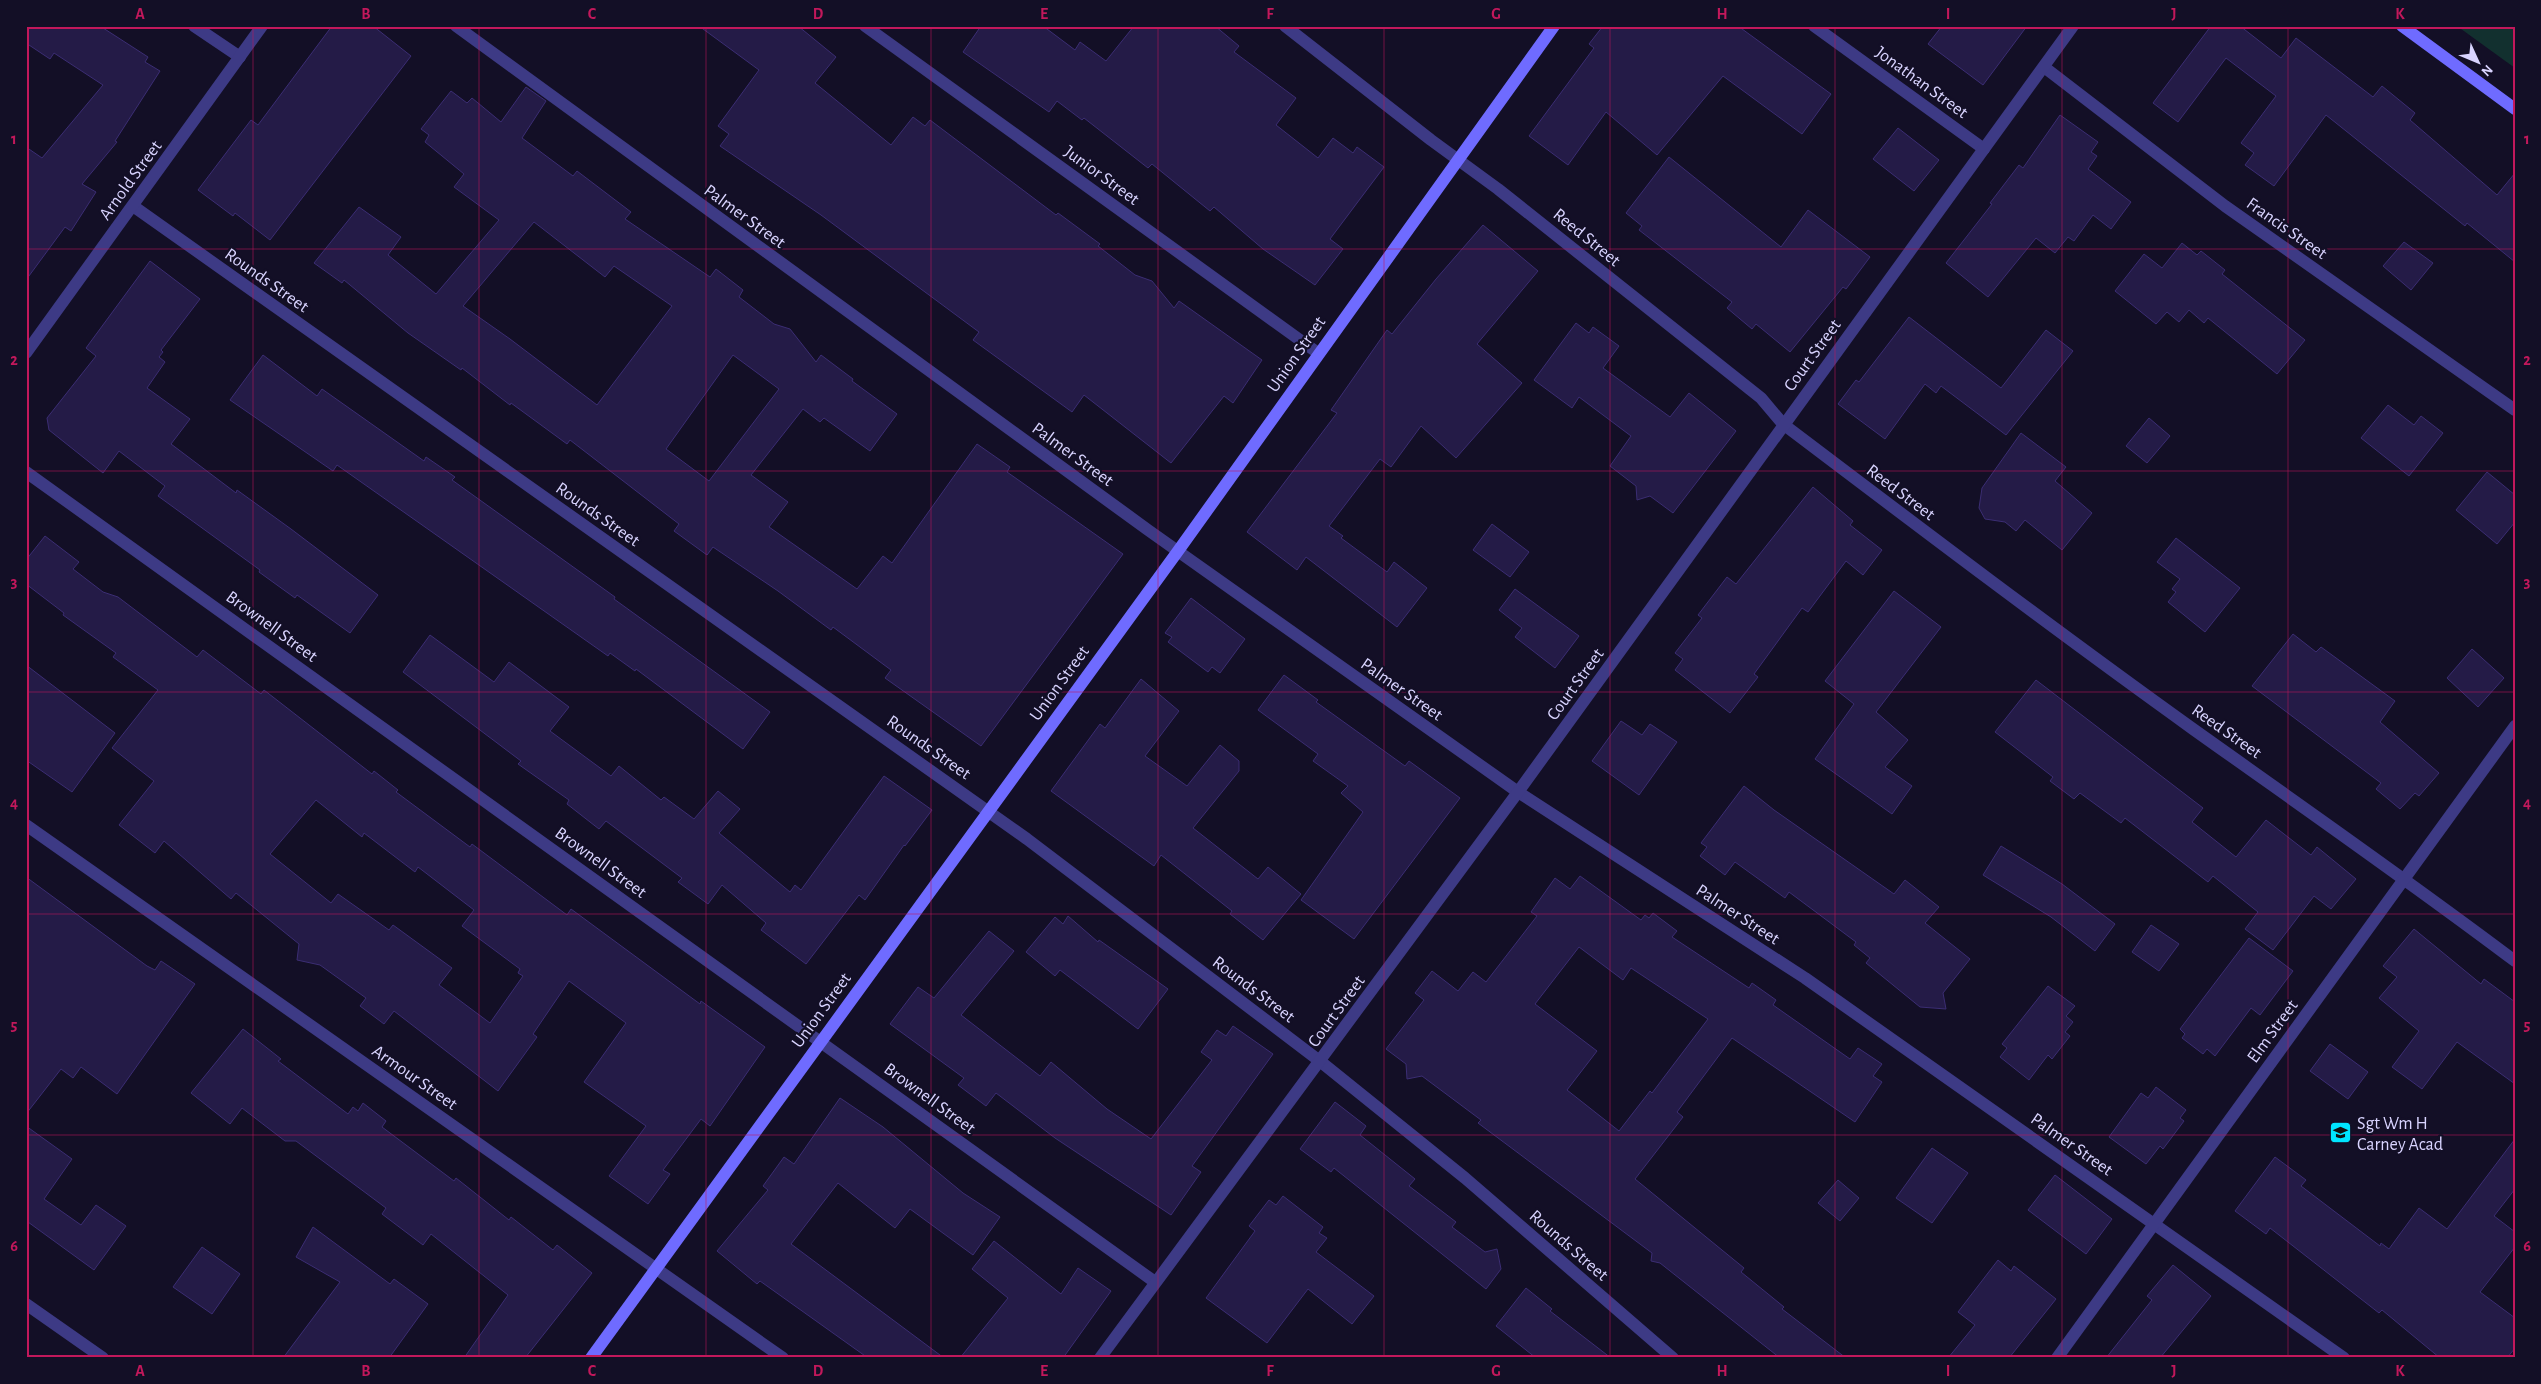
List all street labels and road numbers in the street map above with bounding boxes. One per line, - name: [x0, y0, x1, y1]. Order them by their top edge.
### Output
- street label: Jonathan Street: [1872, 43, 1971, 122]
- street label: Arnold Street: [96, 137, 166, 224]
- street label: Junior Street: [1061, 143, 1142, 209]
- street label: Palmer Street: [700, 181, 789, 252]
- street label: Francis Street: [2243, 195, 2330, 263]
- street label: Reed Street: [1549, 205, 1624, 270]
- street label: Rounds Street: [221, 245, 312, 316]
- street label: Union Street: [1264, 313, 1330, 396]
- street label: Court Street: [1781, 316, 1845, 395]
- street label: Palmer Street: [1028, 419, 1117, 490]
- street label: Reed Street: [1863, 461, 1938, 524]
- street label: Rounds Street: [552, 479, 643, 550]
- street label: Brownell Street: [223, 588, 321, 666]
- street label: Union Street: [1027, 643, 1093, 724]
- street label: Court Street: [1544, 645, 1608, 724]
- street label: Palmer Street: [1357, 655, 1446, 725]
- street label: Reed Street: [2188, 701, 2265, 762]
- street label: Rounds Street: [883, 712, 974, 783]
- street label: Brownell Street: [552, 824, 650, 902]
- street label: Palmer Street: [1693, 881, 1783, 949]
- street label: Rounds Street: [1209, 953, 1298, 1027]
- street label: Union Street: [789, 970, 855, 1051]
- street label: Court Street: [1305, 972, 1369, 1051]
- street label: Elm Street: [2244, 997, 2302, 1066]
- street label: Armour Street: [369, 1042, 461, 1114]
- street label: Brownell Street: [881, 1060, 979, 1138]
- street label: Palmer Street: [2027, 1110, 2116, 1180]
- street label: Rounds Street: [1526, 1207, 1611, 1285]

